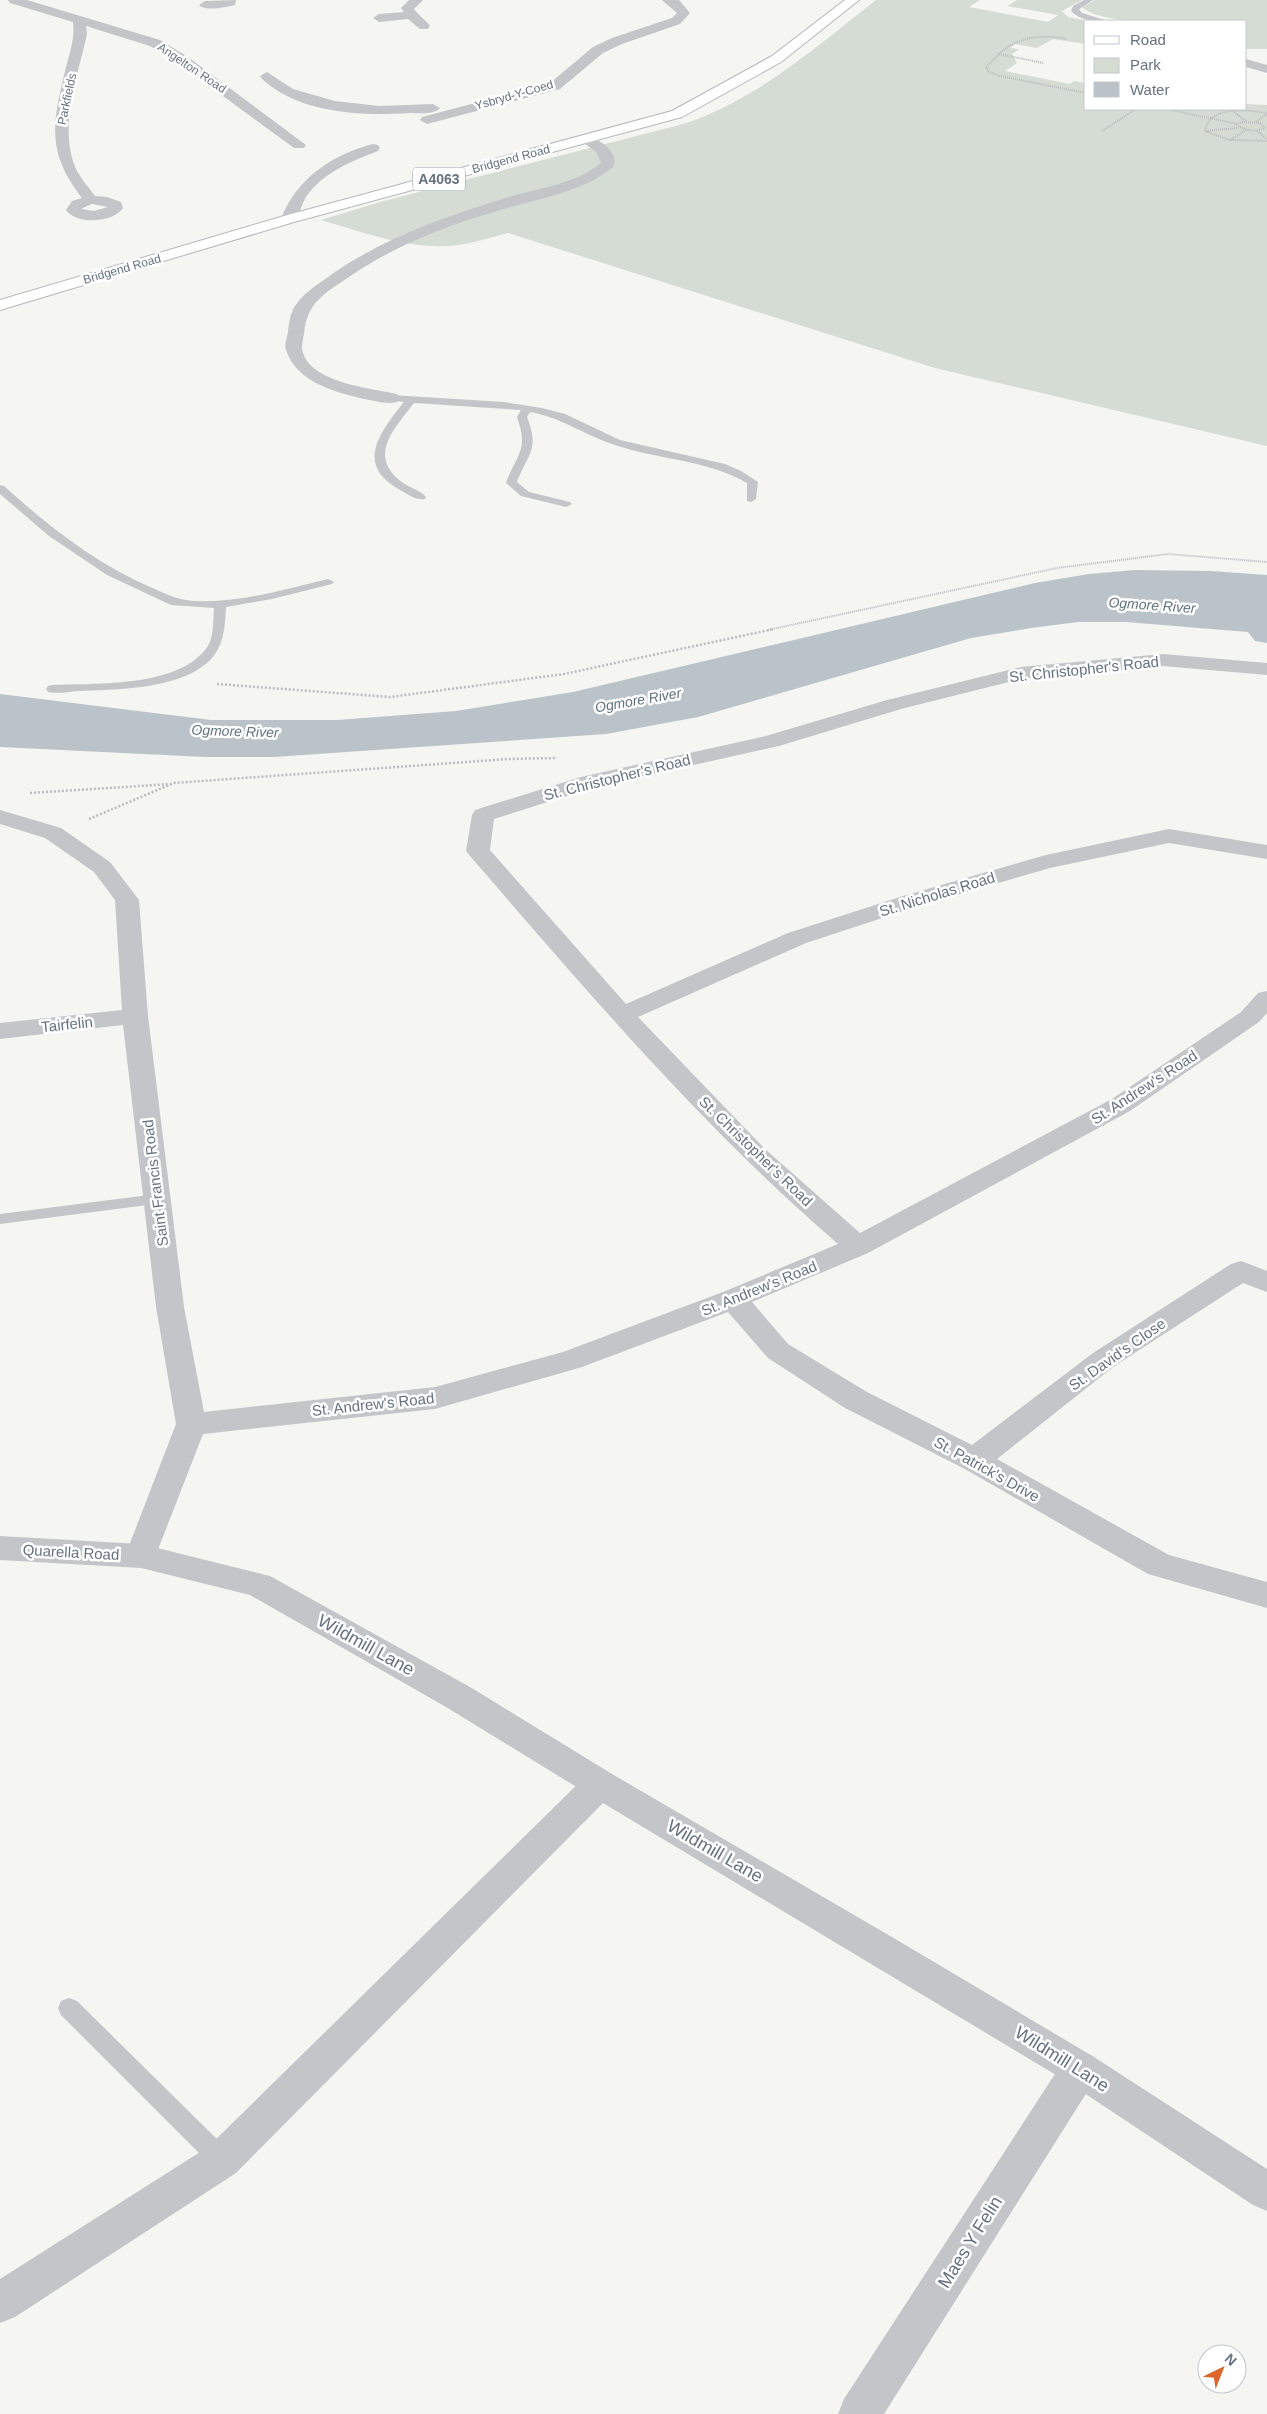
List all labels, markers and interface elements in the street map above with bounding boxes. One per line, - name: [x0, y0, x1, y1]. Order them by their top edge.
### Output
- legend: [1084, 20, 1247, 110]
- text: Road: [1130, 31, 1166, 48]
- street label: Angelton Road: [155, 40, 229, 96]
- text: Park: [1130, 56, 1161, 73]
- street label: Parkfields: [55, 72, 79, 126]
- street label: Ysbryd-Y-Coed: [473, 77, 555, 113]
- text: Water: [1130, 81, 1169, 98]
- street label: Bridgend Road: [471, 142, 551, 176]
- road number: A4063: [413, 168, 465, 190]
- street label: Bridgend Road: [82, 251, 162, 287]
- water label: Ogmore River: [1108, 594, 1197, 616]
- street label: St. Christopher's Road: [1008, 653, 1160, 685]
- water label: Ogmore River: [594, 684, 684, 715]
- water label: Ogmore River: [191, 721, 280, 741]
- street label: St. Christopher's Road: [542, 751, 692, 803]
- street label: St. Nicholas Road: [877, 868, 997, 920]
- street label: Tairfelin: [40, 1013, 94, 1035]
- street label: St. Andrew's Road: [1088, 1046, 1200, 1128]
- street label: St. Christopher's Road: [696, 1093, 816, 1209]
- street label: Saint Francis Road: [139, 1119, 171, 1247]
- street label: St. Andrew's Road: [699, 1257, 819, 1319]
- street label: St. David's Close: [1066, 1314, 1168, 1394]
- street label: St. Andrew's Road: [311, 1389, 435, 1419]
- street label: St. Patrick's Drive: [931, 1433, 1043, 1505]
- street label: Quarella Road: [22, 1541, 120, 1563]
- street label: Wildmill Lane: [314, 1610, 418, 1680]
- street label: Wildmill Lane: [664, 1816, 766, 1886]
- street label: Wildmill Lane: [1011, 2022, 1113, 2096]
- street label: Maes Y Felin: [934, 2192, 1006, 2292]
- north arrow: [1197, 2344, 1247, 2394]
- text: N: [1222, 2350, 1240, 2369]

